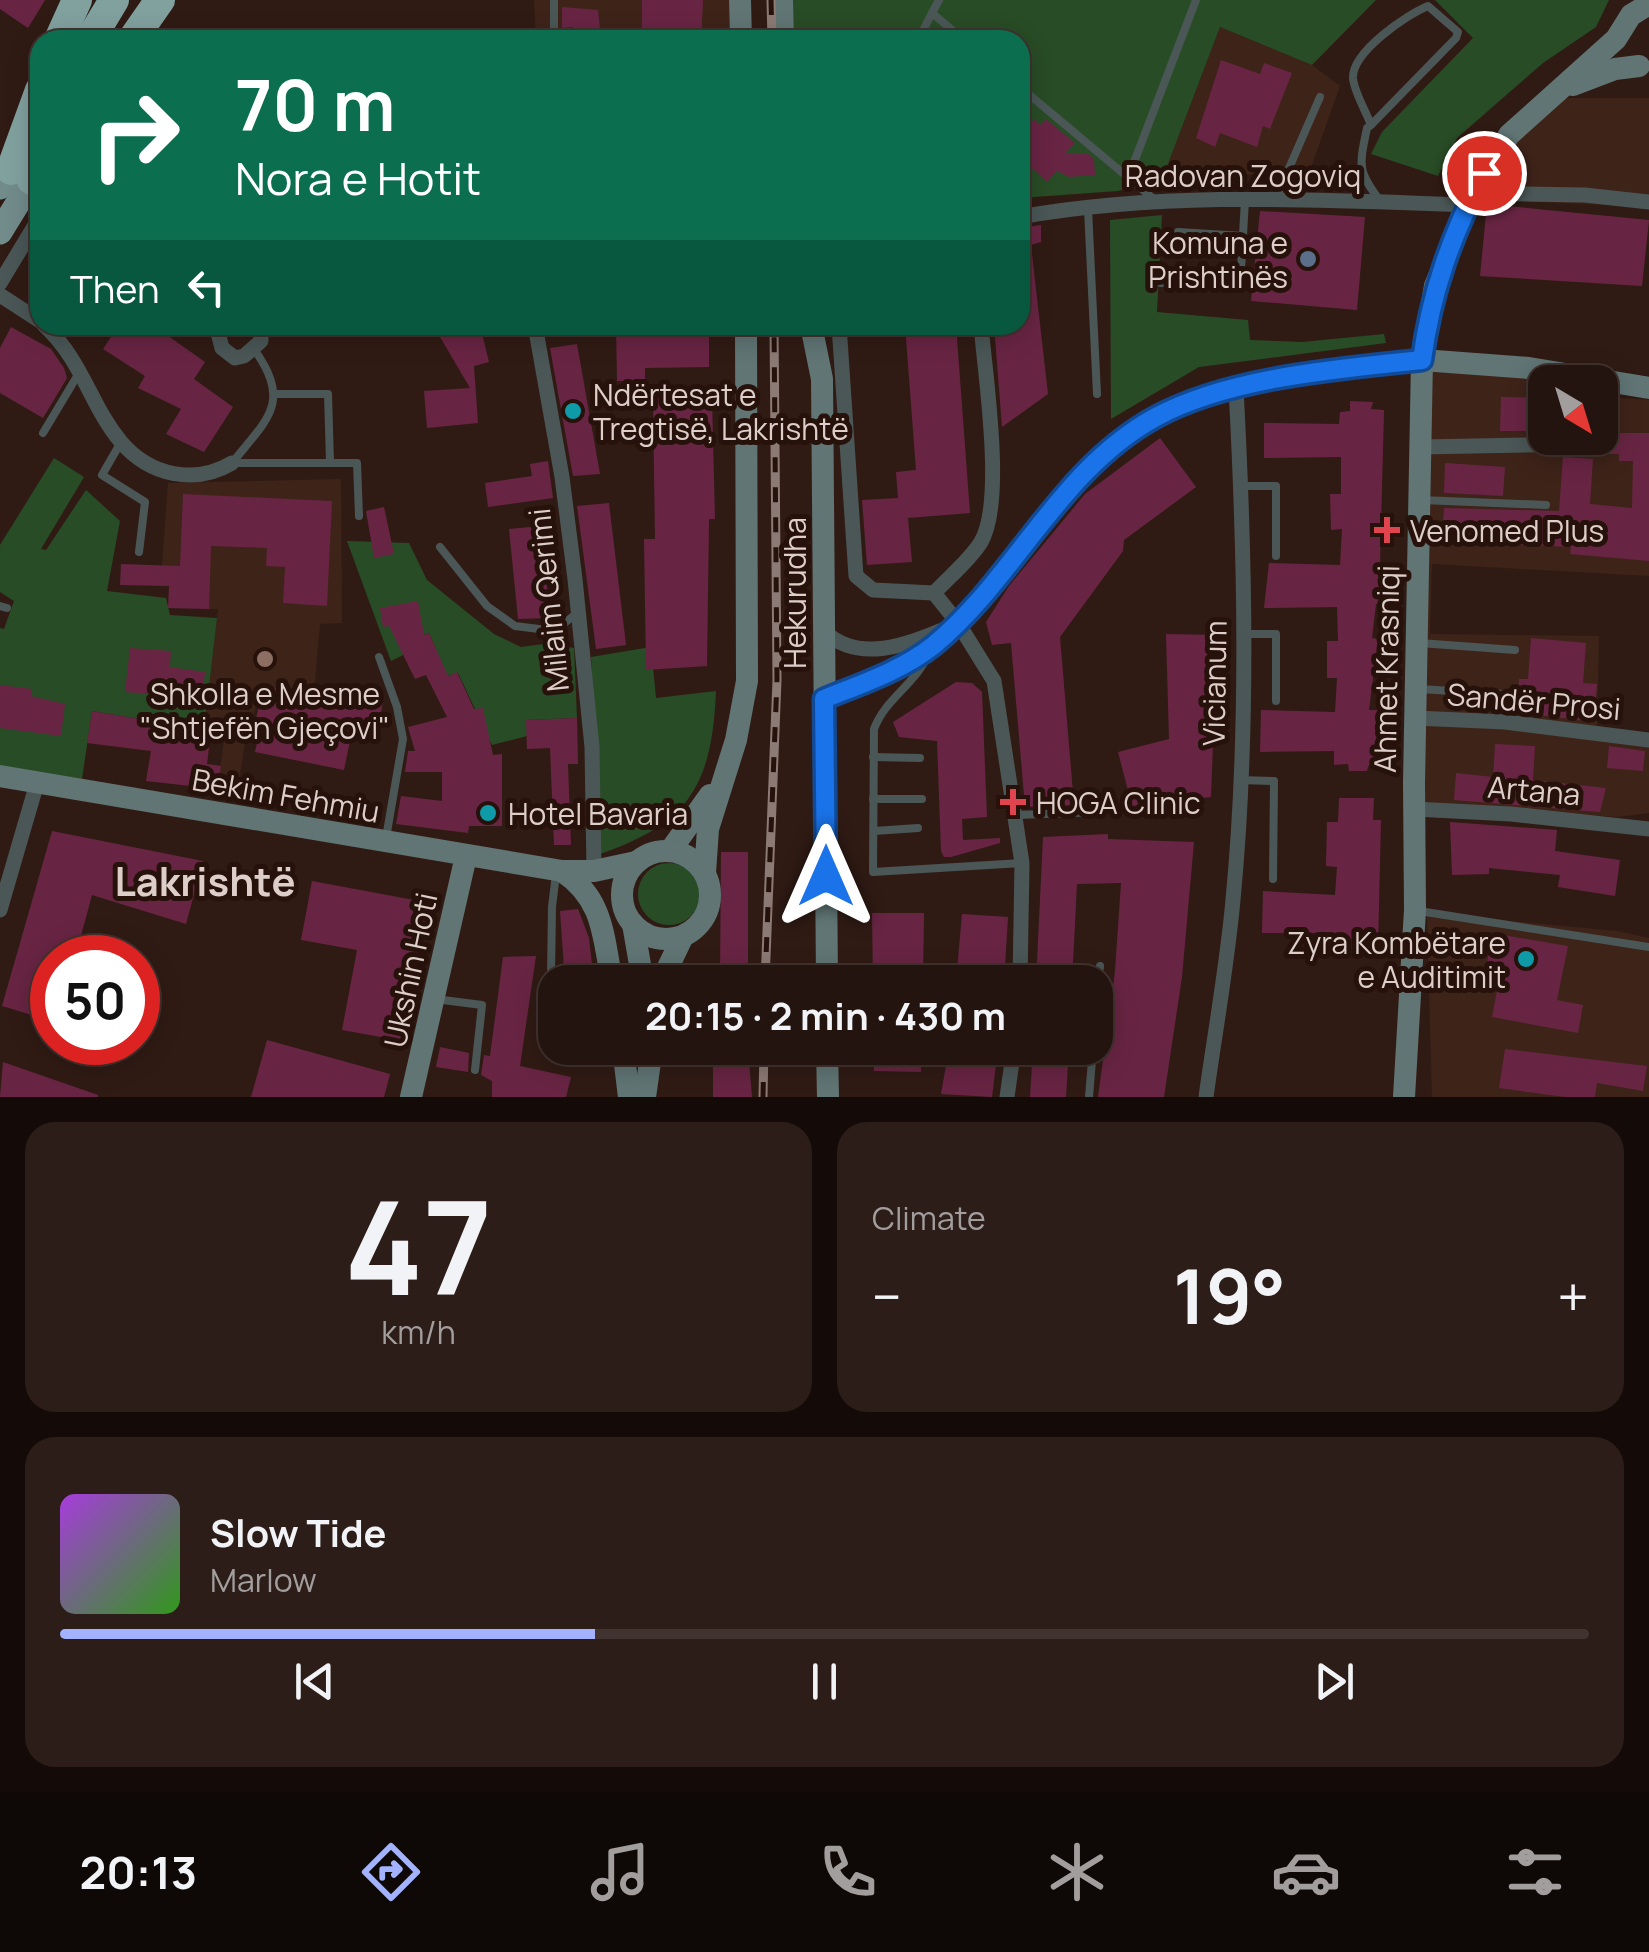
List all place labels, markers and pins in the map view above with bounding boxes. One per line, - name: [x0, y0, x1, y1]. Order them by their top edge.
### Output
- pin: [1442, 131, 1527, 216]
- place label: Komuna e Prishtinës: [1148, 222, 1288, 297]
- marker: Komuna e Prishtinës: [1297, 248, 1319, 270]
- place label: Ndërtesat e Tregtisë, Lakrishtë: [593, 374, 849, 449]
- marker: Ndërtesat e Tregtisë, Lakrishtë: [562, 400, 584, 422]
- place label: Venomed Plus: [1410, 510, 1604, 551]
- marker: Venomed Plus: [1374, 517, 1400, 543]
- marker: Shkolla e Mesme "Shtjefën Gjeçovi": [254, 648, 276, 670]
- place label: Shkolla e Mesme "Shtjefën Gjeçovi": [140, 673, 390, 748]
- place label: HOGA Clinic: [1036, 782, 1201, 823]
- marker: HOGA Clinic: [1000, 789, 1026, 815]
- place label: Hotel Bavaria: [508, 793, 688, 834]
- marker: Hotel Bavaria: [477, 802, 499, 824]
- place label: Zyra Kombëtare e Auditimit: [1287, 922, 1506, 997]
- marker: Zyra Kombëtare e Auditimit: [1515, 948, 1537, 970]

